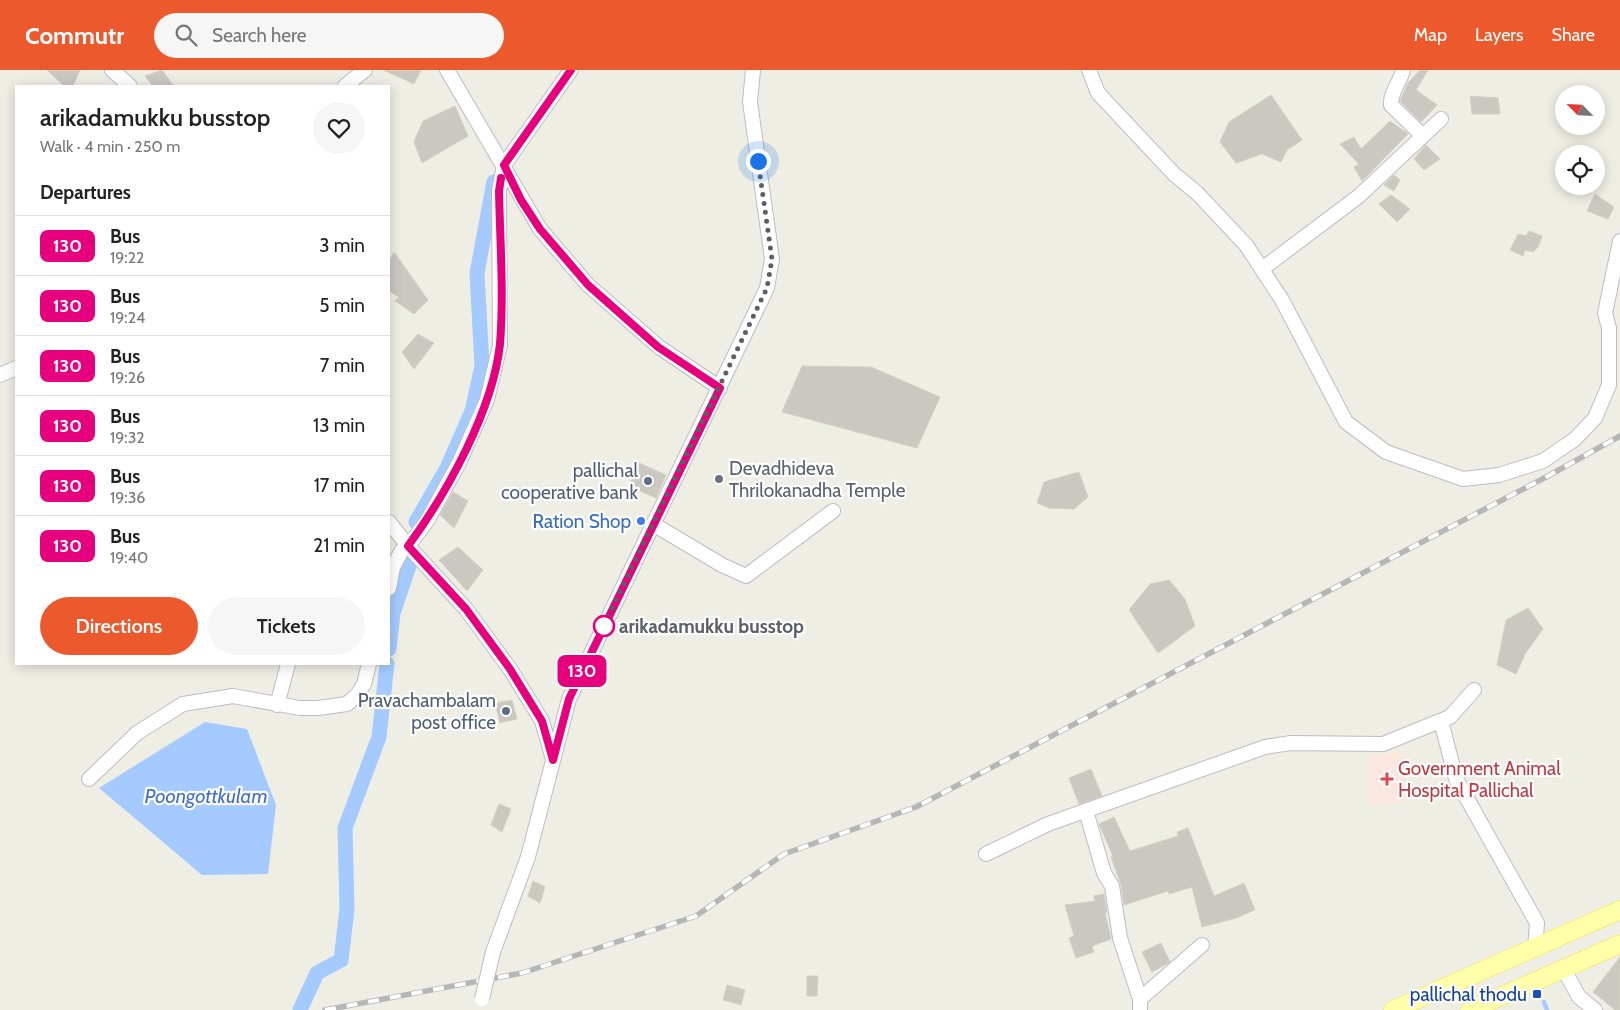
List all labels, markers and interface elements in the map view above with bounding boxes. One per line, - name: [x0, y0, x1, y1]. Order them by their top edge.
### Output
- search box: [154, 13, 504, 58]
- text: Commutr: [25, 21, 124, 50]
- icon: search: [172, 21, 200, 49]
- text: Search here: [212, 24, 307, 47]
- text: Map: [1414, 24, 1447, 46]
- text: Layers: [1475, 24, 1524, 46]
- text: Share: [1552, 24, 1595, 46]
- north arrow: [1555, 85, 1605, 135]
- map controls: [1555, 85, 1605, 195]
- button: heart: [313, 102, 365, 154]
- text: arikadamukku busstop: [40, 103, 270, 132]
- text: Walk · 4 min · 250 m: [40, 137, 180, 156]
- button: locate: [1555, 145, 1605, 195]
- your location: [746, 149, 771, 174]
- text: Departures: [40, 181, 131, 204]
- text: Bus: [110, 225, 140, 248]
- text: 3 min: [319, 234, 365, 257]
- text: 130: [53, 235, 82, 257]
- text: 19:22: [110, 248, 144, 267]
- text: Bus: [110, 285, 140, 308]
- text: 5 min: [319, 294, 365, 317]
- text: 130: [53, 295, 82, 317]
- text: 19:24: [110, 308, 145, 327]
- text: Bus: [110, 345, 140, 368]
- text: 7 min: [320, 354, 365, 377]
- text: 130: [53, 355, 82, 377]
- text: 19:26: [110, 368, 145, 387]
- text: Bus: [110, 405, 140, 428]
- text: 13 min: [313, 414, 365, 437]
- text: 130: [53, 415, 82, 437]
- text: 19:32: [110, 428, 145, 447]
- place label: Devadhideva Thrilokanadha Temple: [729, 457, 906, 502]
- place label: pallichal cooperative bank: [501, 459, 639, 504]
- text: Bus: [110, 465, 140, 488]
- marker: Devadhideva Thrilokanadha Temple: [713, 473, 725, 485]
- text: 17 min: [314, 474, 365, 497]
- text: 130: [53, 475, 82, 497]
- marker: pallichal cooperative bank: [642, 475, 654, 487]
- text: 19:36: [110, 488, 145, 507]
- place label: Ration Shop: [533, 510, 631, 533]
- marker: Ration Shop: [635, 515, 647, 527]
- text: Bus: [110, 525, 140, 548]
- text: 21 min: [313, 534, 365, 557]
- text: 130: [53, 535, 82, 557]
- text: 19:40: [110, 548, 148, 567]
- button: Directions: [40, 597, 198, 655]
- button: Tickets: [208, 597, 365, 655]
- marker: arikadamukku busstop: [593, 615, 615, 637]
- place label: arikadamukku busstop: [619, 615, 804, 638]
- line badge: 130: [553, 655, 611, 687]
- text: 130: [567, 660, 597, 682]
- place label: Pravachambalam post office: [358, 689, 496, 734]
- marker: Pravachambalam post office: [500, 705, 512, 717]
- place label: Government Animal Hospital Pallichal: [1398, 757, 1561, 802]
- marker: Government Animal Hospital Pallichal: [1380, 772, 1394, 786]
- water label: Poongottkulam: [145, 784, 267, 808]
- place label: pallichal thodu: [1410, 983, 1527, 1006]
- marker: pallichal thodu: [1531, 988, 1543, 1000]

